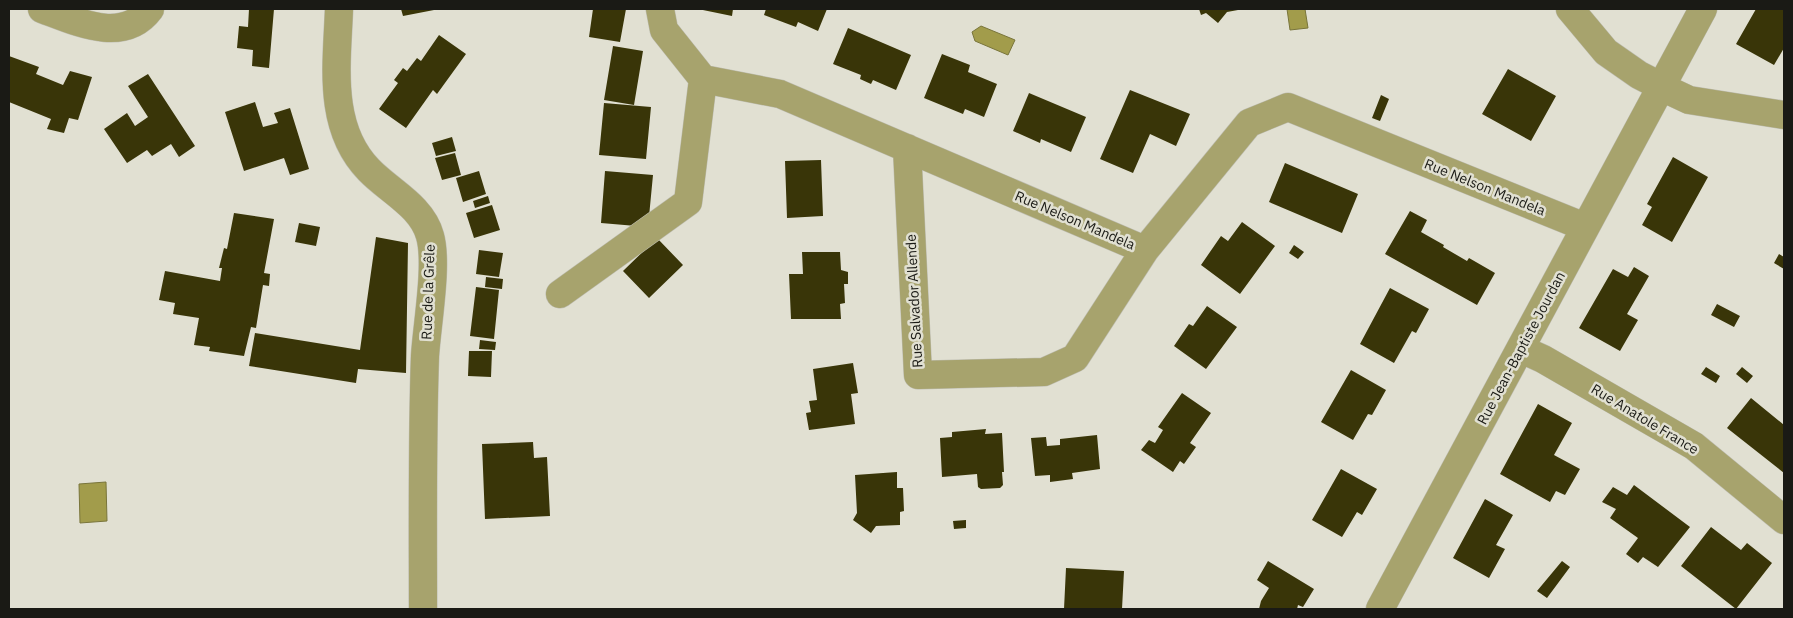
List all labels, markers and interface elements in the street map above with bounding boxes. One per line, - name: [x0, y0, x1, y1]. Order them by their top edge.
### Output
- street label: Rue Nelson Mandela: [1422, 154, 1549, 220]
- street label: Rue Nelson Mandela: [1012, 186, 1138, 254]
- street label: Rue Salvador Allende: [901, 233, 926, 368]
- street label: Rue de la Grêle: [417, 244, 439, 340]
- street label: Rue Jean-Baptiste Jourdan: [1473, 268, 1569, 428]
- street label: Rue Anatole France: [1588, 380, 1702, 458]

